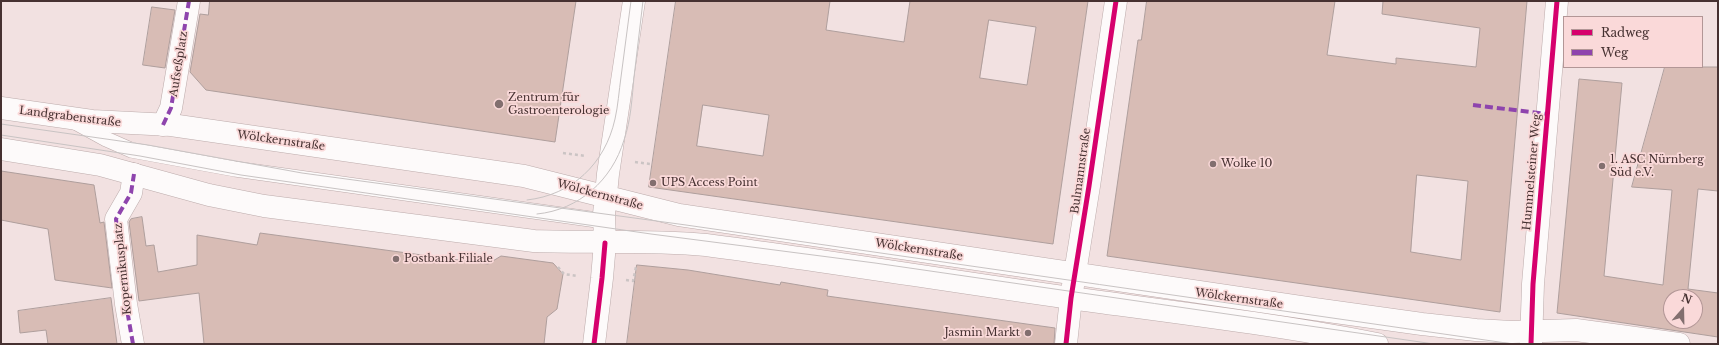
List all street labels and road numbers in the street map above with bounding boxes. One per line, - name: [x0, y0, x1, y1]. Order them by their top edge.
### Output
- street label: Aufseßplatz: [167, 30, 191, 98]
- street label: Landgrabenstraße: [18, 104, 122, 130]
- street label: Hummelsteiner Weg: [1520, 113, 1544, 231]
- street label: Bulmannstraße: [1068, 127, 1094, 215]
- street label: Wölckernstraße: [236, 128, 326, 154]
- street label: Wölckernstraße: [556, 177, 644, 213]
- street label: Kopernikusplatz: [112, 222, 134, 316]
- street label: Wölckernstraße: [874, 237, 964, 263]
- street label: Wölckernstraße: [1194, 286, 1284, 312]

